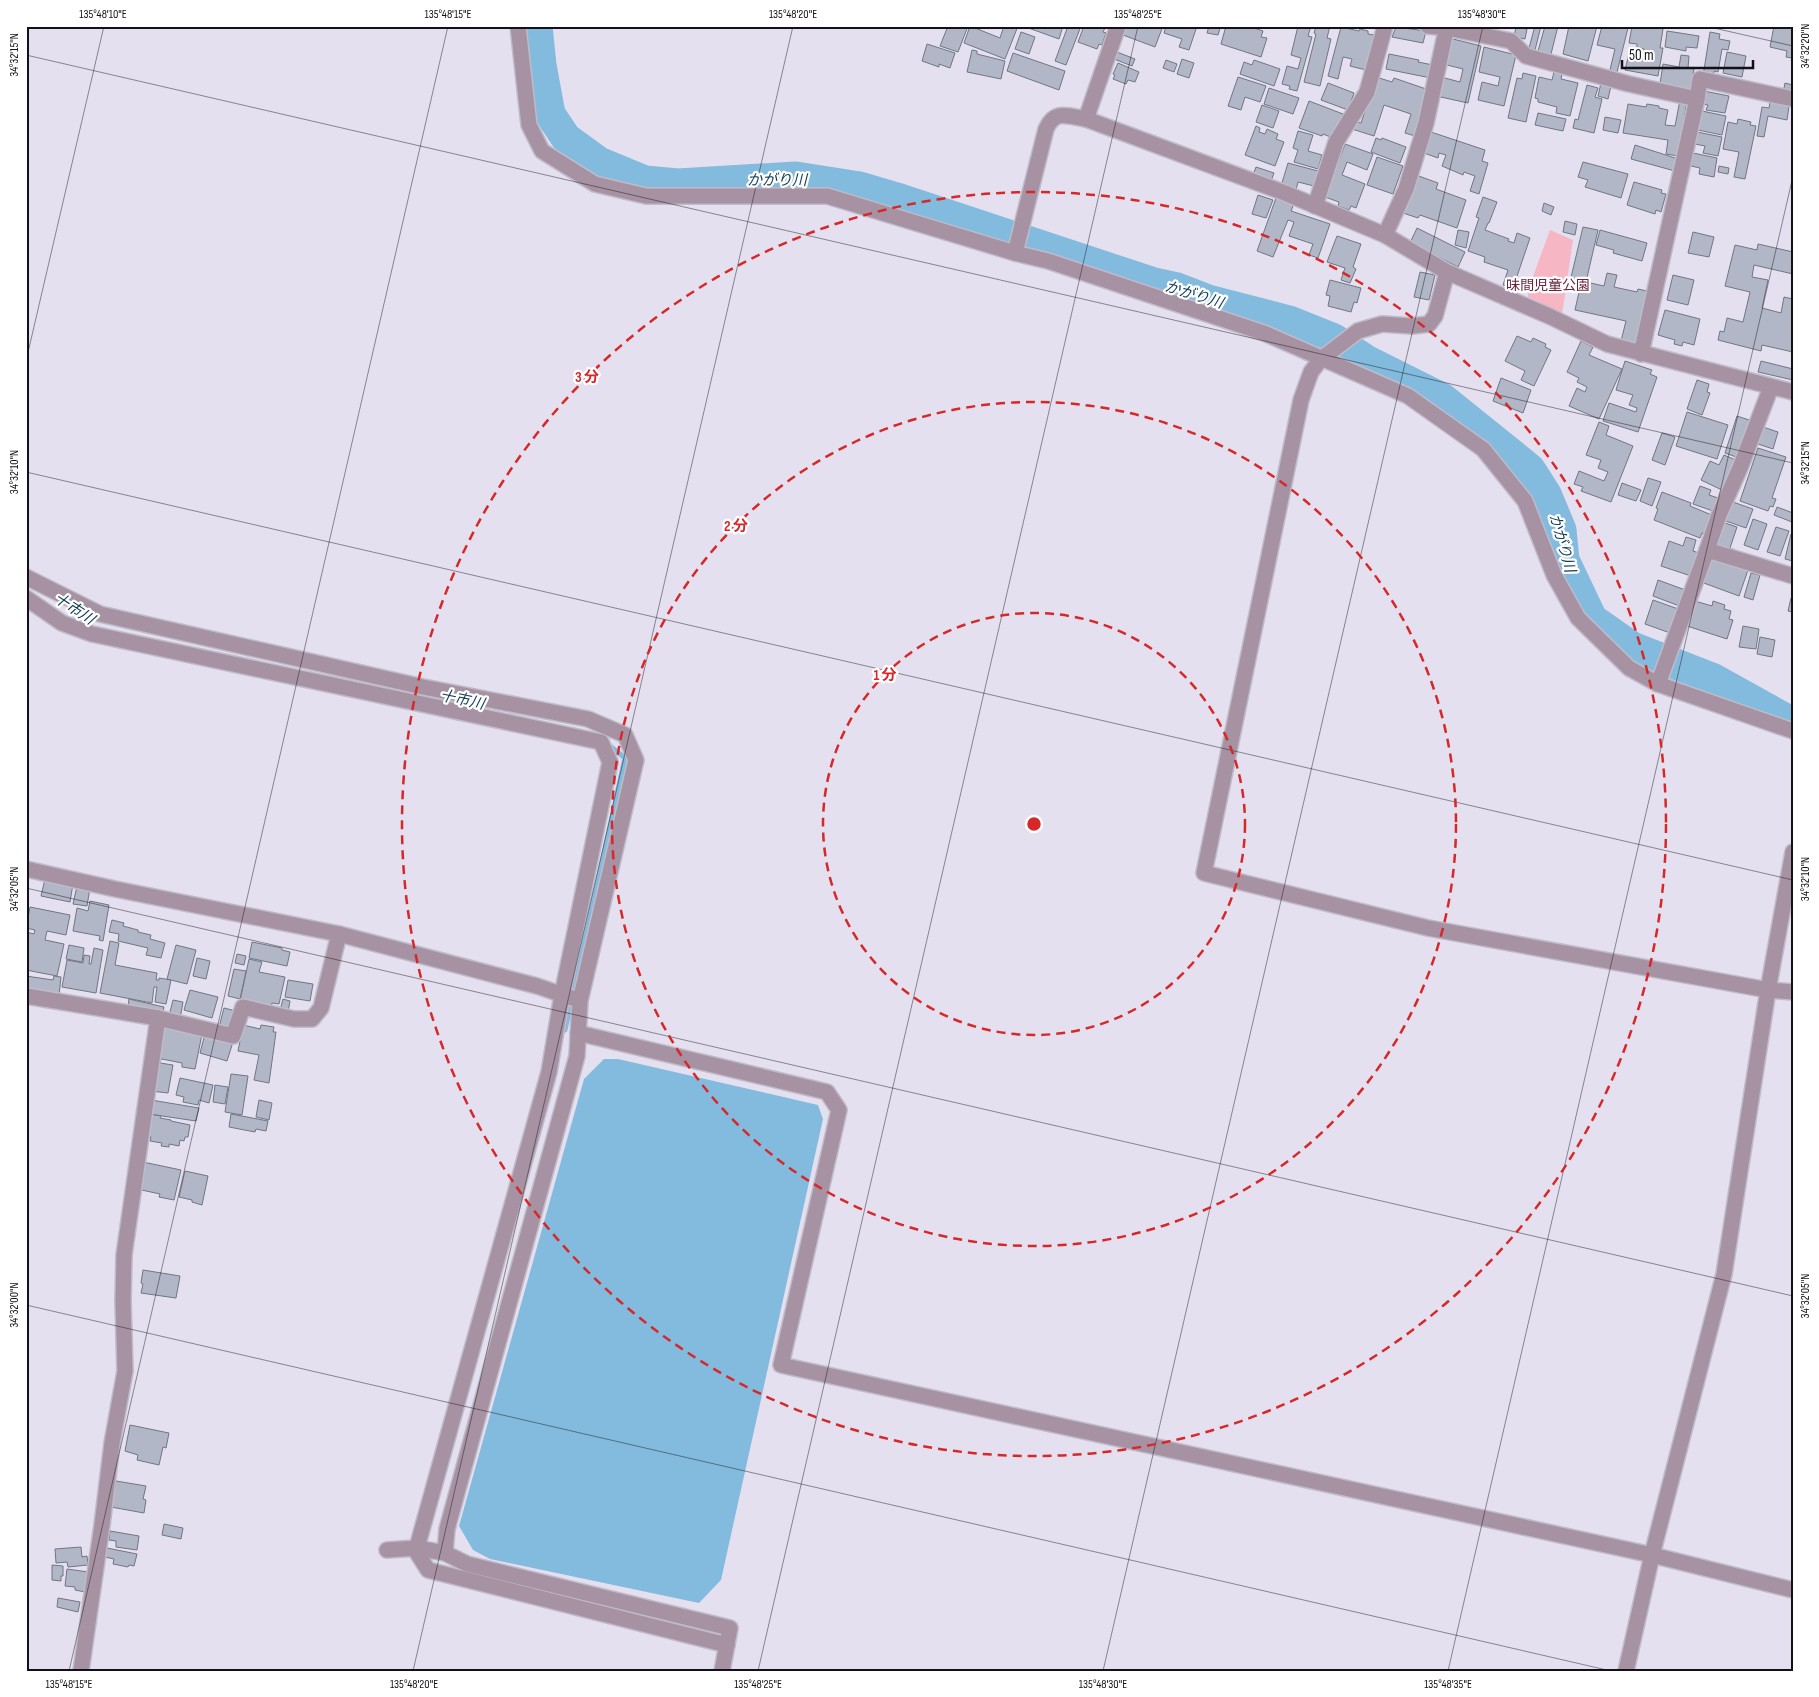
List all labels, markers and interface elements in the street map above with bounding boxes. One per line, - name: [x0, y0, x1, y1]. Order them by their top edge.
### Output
- text: 135°48'10"E: [79, 7, 127, 22]
- text: 135°48'15"E: [425, 7, 472, 22]
- text: 135°48'20"E: [769, 7, 817, 22]
- text: 135°48'25"E: [1114, 7, 1162, 22]
- text: 135°48'30"E: [1458, 7, 1506, 22]
- text: 34°32'20"N: [1798, 24, 1813, 69]
- text: 34°32'15"N: [7, 33, 22, 77]
- scale bar: [1622, 38, 1753, 70]
- text: 50 m: [1629, 46, 1654, 65]
- water label: かがり川: [747, 171, 809, 190]
- water label: かがり川: [1163, 277, 1227, 313]
- park label: 味間児童公園: [1506, 277, 1590, 294]
- text: 3 分: [575, 368, 599, 387]
- text: 34°32'15"N: [1798, 441, 1813, 485]
- text: 34°32'10"N: [7, 450, 22, 494]
- water label: かがり川: [1545, 512, 1580, 576]
- text: 2 分: [724, 517, 748, 536]
- water label: 十市川: [50, 589, 100, 630]
- text: 1 分: [873, 666, 897, 685]
- water label: 十市川: [438, 686, 488, 714]
- centre of rings: [1025, 815, 1043, 833]
- text: 34°32'10"N: [1798, 857, 1813, 901]
- text: 34°32'05"N: [7, 867, 22, 911]
- text: 34°32'05"N: [1798, 1274, 1813, 1318]
- text: 34°32'00"N: [7, 1282, 22, 1328]
- text: 135°48'15"E: [46, 1677, 93, 1692]
- text: 135°48'20"E: [390, 1677, 438, 1692]
- text: 135°48'25"E: [734, 1677, 782, 1692]
- text: 135°48'30"E: [1079, 1677, 1127, 1692]
- text: 135°48'35"E: [1424, 1677, 1472, 1692]

